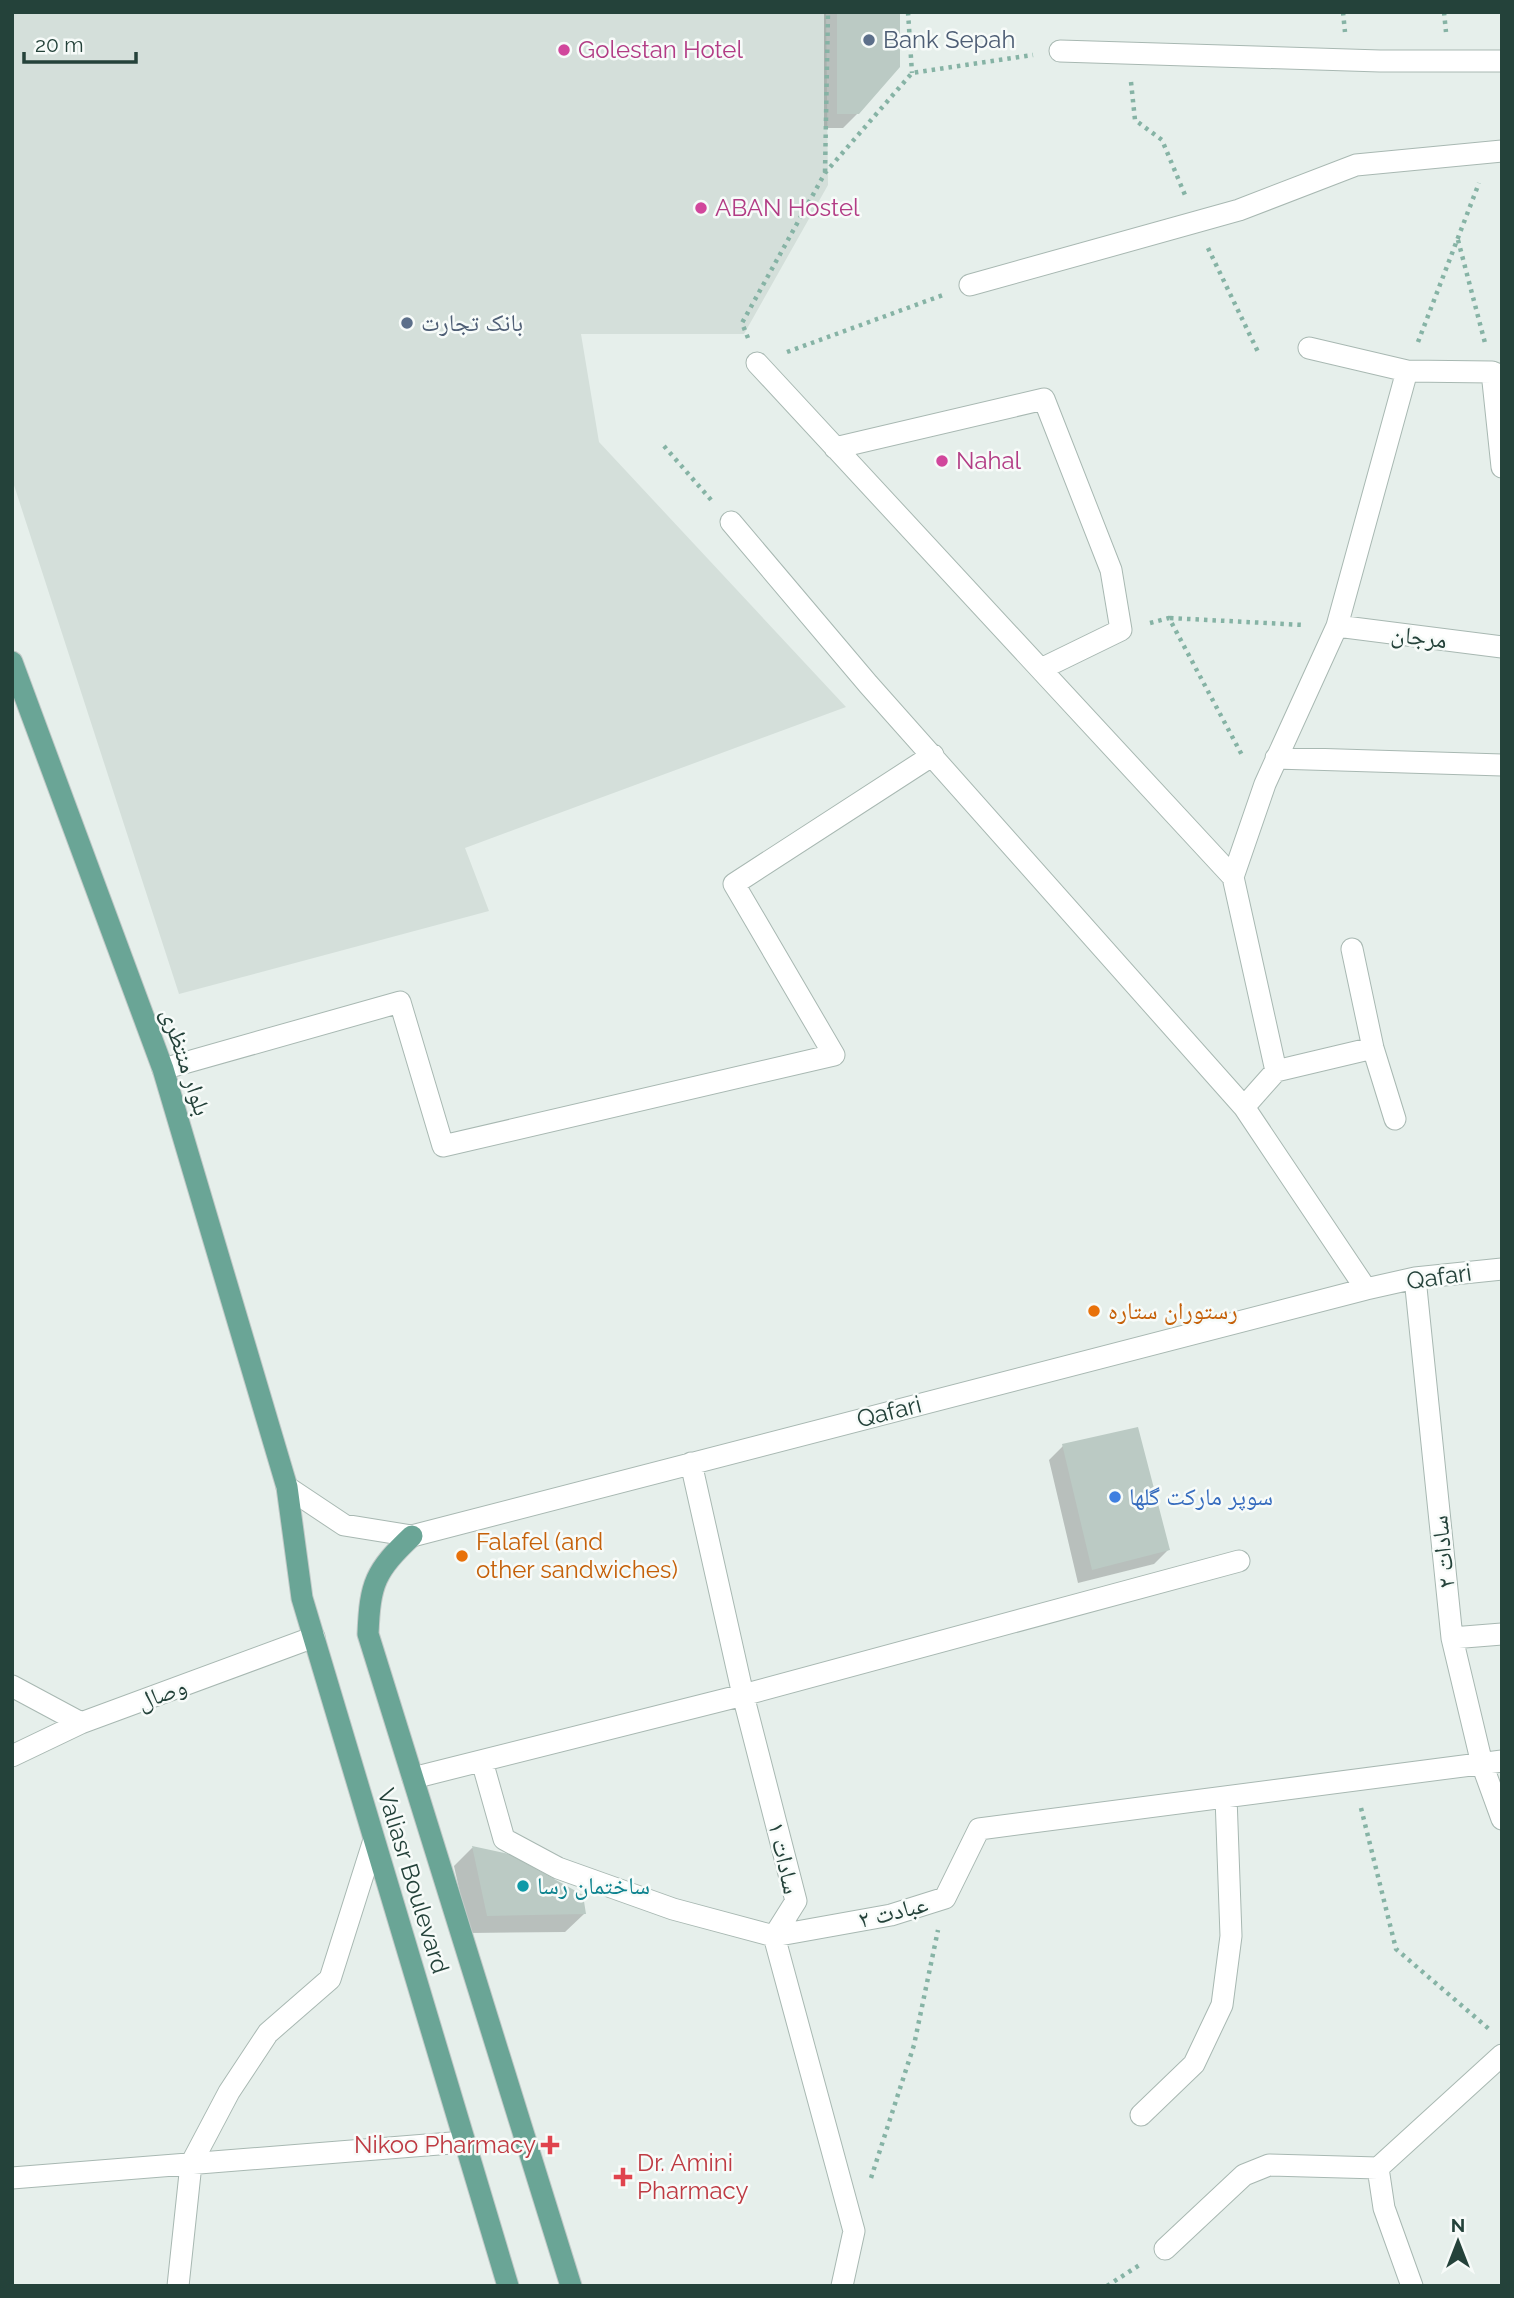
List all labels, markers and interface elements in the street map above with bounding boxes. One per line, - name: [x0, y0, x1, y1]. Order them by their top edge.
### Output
- scale bar: [24, 21, 136, 65]
- place label: Bank Sepah: [883, 25, 1015, 54]
- text: 20 m: [35, 32, 83, 57]
- marker: Bank Sepah: [861, 32, 877, 48]
- place label: Golestan Hotel: [578, 35, 743, 64]
- marker: Golestan Hotel: [556, 42, 572, 58]
- place label: ABAN Hostel: [715, 193, 860, 222]
- marker: ABAN Hostel: [693, 200, 709, 216]
- place label: بانک تجارت: [421, 308, 523, 337]
- marker: بانک تجارت: [399, 315, 415, 331]
- place label: Nahal: [956, 446, 1022, 475]
- marker: Nahal: [934, 453, 950, 469]
- street label: مرجان: [1389, 619, 1449, 654]
- street label: بلوار منتظری: [156, 1005, 217, 1119]
- street label: Qafari: [1404, 1258, 1473, 1295]
- place label: رستوران ستاره: [1108, 1296, 1238, 1325]
- marker: رستوران ستاره: [1086, 1303, 1102, 1319]
- street label: Qafari: [854, 1390, 924, 1434]
- place label: سوپر مارکت گلها: [1129, 1482, 1273, 1511]
- marker: سوپر مارکت گلها: [1107, 1489, 1123, 1505]
- street label: سادات ۲: [1424, 1514, 1461, 1590]
- place label: Falafel (and other sandwiches): [476, 1527, 678, 1584]
- marker: Falafel (and other sandwiches): [454, 1548, 470, 1564]
- street label: وصال: [133, 1671, 190, 1716]
- street label: Valiasr Boulevard: [372, 1785, 455, 1977]
- street label: سادات ۱: [762, 1819, 807, 1897]
- place label: ساختمان رسا: [537, 1871, 650, 1900]
- marker: ساختمان رسا: [515, 1878, 531, 1894]
- street label: عبادت ۲: [855, 1889, 931, 1934]
- place label: Nikoo Pharmacy: [354, 2130, 536, 2159]
- marker: Nikoo Pharmacy: [542, 2137, 558, 2153]
- place label: Dr. Amini Pharmacy: [637, 2148, 749, 2205]
- marker: Dr. Amini Pharmacy: [615, 2169, 631, 2185]
- north arrow: [1423, 2207, 1493, 2277]
- text: N: [1451, 2214, 1465, 2236]

